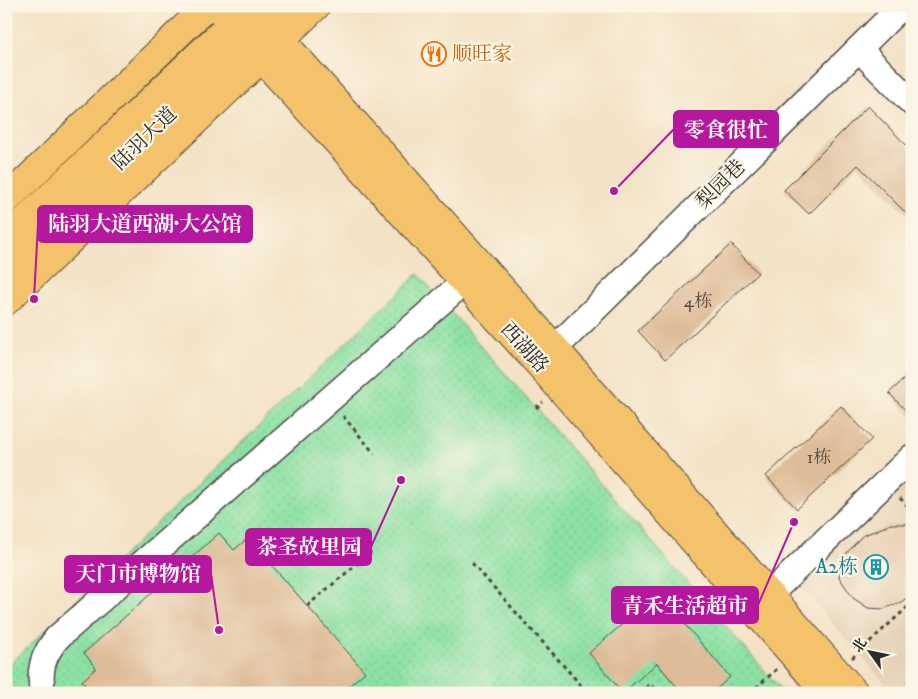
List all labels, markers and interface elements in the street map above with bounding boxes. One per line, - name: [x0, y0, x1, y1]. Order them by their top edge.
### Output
- restaurant icon: 顺旺家: [421, 41, 447, 67]
- place label: 顺旺家: [452, 42, 512, 67]
- street label: 陆羽大道: [108, 102, 182, 176]
- callout: 零食很忙: [674, 111, 778, 147]
- text: 零食很忙: [684, 118, 768, 144]
- street label: 梨园巷: [691, 155, 751, 215]
- callout: 陆羽大道西湖·大公馆: [38, 206, 252, 242]
- text: 陆羽大道西湖·大公馆: [48, 212, 242, 238]
- house number: 4栋: [684, 291, 712, 313]
- street label: 西湖路: [495, 317, 553, 379]
- house number: 1栋: [807, 447, 831, 469]
- callout: 茶圣故里园: [246, 529, 371, 565]
- text: 茶圣故里园: [257, 535, 362, 561]
- building icon: A2栋: [863, 554, 889, 580]
- place label: A2栋: [815, 555, 858, 580]
- callout: 天门市博物馆: [65, 556, 211, 592]
- text: 天门市博物馆: [75, 562, 201, 588]
- callout: 青禾生活超市: [612, 587, 758, 623]
- text: 青禾生活超市: [622, 594, 748, 620]
- north arrow: [846, 626, 896, 676]
- text: 北: [849, 635, 871, 656]

